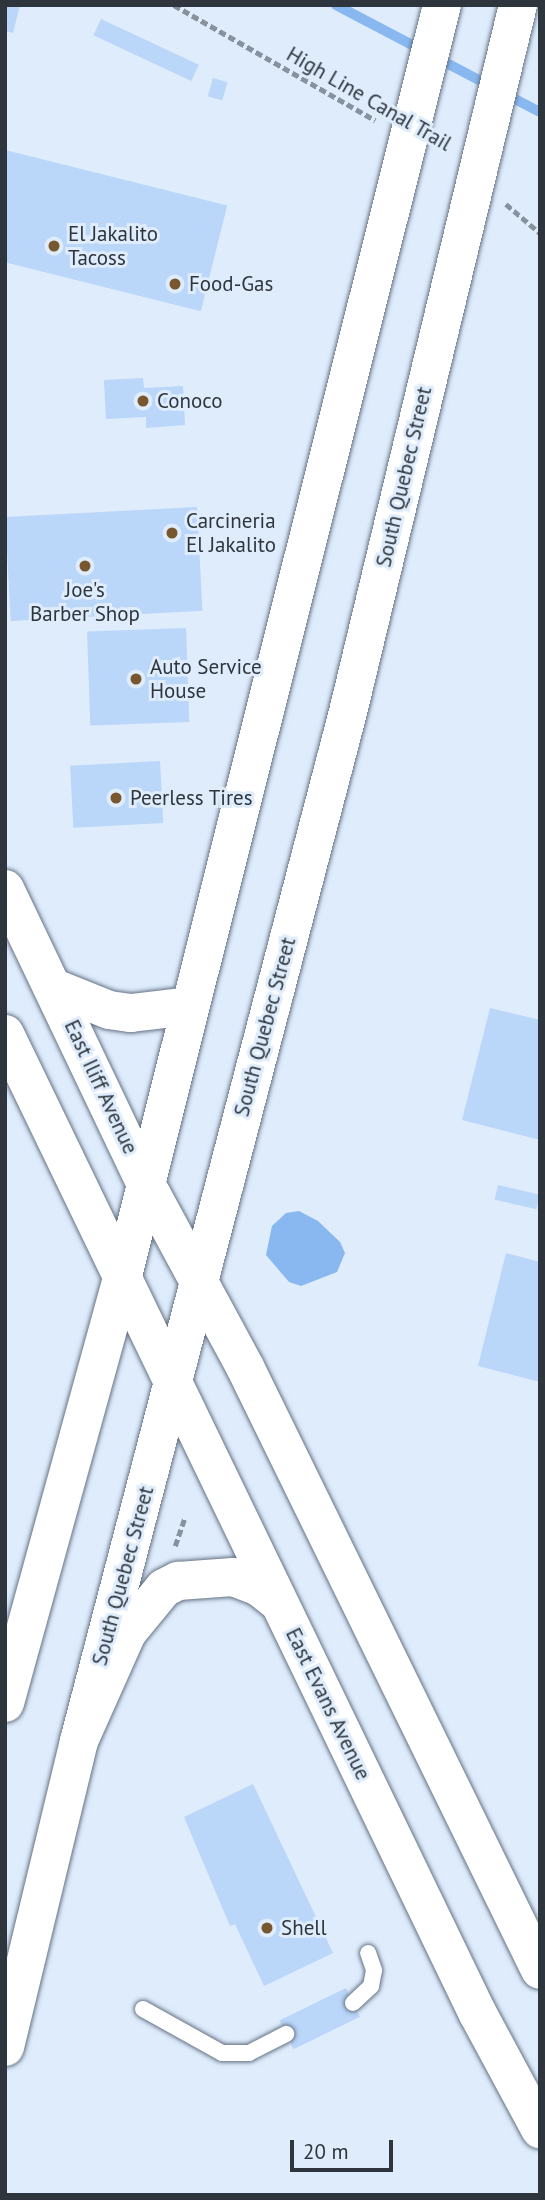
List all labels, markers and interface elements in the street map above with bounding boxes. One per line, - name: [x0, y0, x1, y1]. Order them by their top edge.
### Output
- street label: High Line Canal Trail: [282, 41, 456, 157]
- place label: El Jakalito Tacoss: [68, 221, 158, 271]
- marker: El Jakalito Tacoss: [46, 238, 62, 254]
- place label: Food-Gas: [189, 271, 273, 297]
- marker: Food-Gas: [167, 276, 183, 292]
- street label: South Quebec Street: [371, 384, 437, 570]
- place label: Conoco: [157, 388, 222, 414]
- marker: Conoco: [135, 393, 151, 409]
- place label: Carcineria El Jakalito: [186, 508, 276, 558]
- marker: Carcineria El Jakalito: [164, 525, 180, 541]
- marker: Joe's Barber Shop: [77, 558, 93, 574]
- place label: Joe's Barber Shop: [30, 577, 140, 627]
- place label: Auto Service House: [150, 654, 262, 704]
- marker: Auto Service House: [128, 671, 144, 687]
- place label: Peerless Tires: [130, 785, 253, 811]
- marker: Peerless Tires: [108, 790, 124, 806]
- street label: South Quebec Street: [229, 934, 301, 1120]
- street label: East Iliff Avenue: [59, 1016, 143, 1158]
- street label: South Quebec Street: [87, 1483, 159, 1669]
- street label: East Evans Avenue: [280, 1624, 376, 1784]
- place label: Shell: [281, 1915, 327, 1941]
- marker: Shell: [259, 1920, 275, 1936]
- scale bar: [293, 2126, 396, 2170]
- text: 20 m: [303, 2138, 349, 2165]

